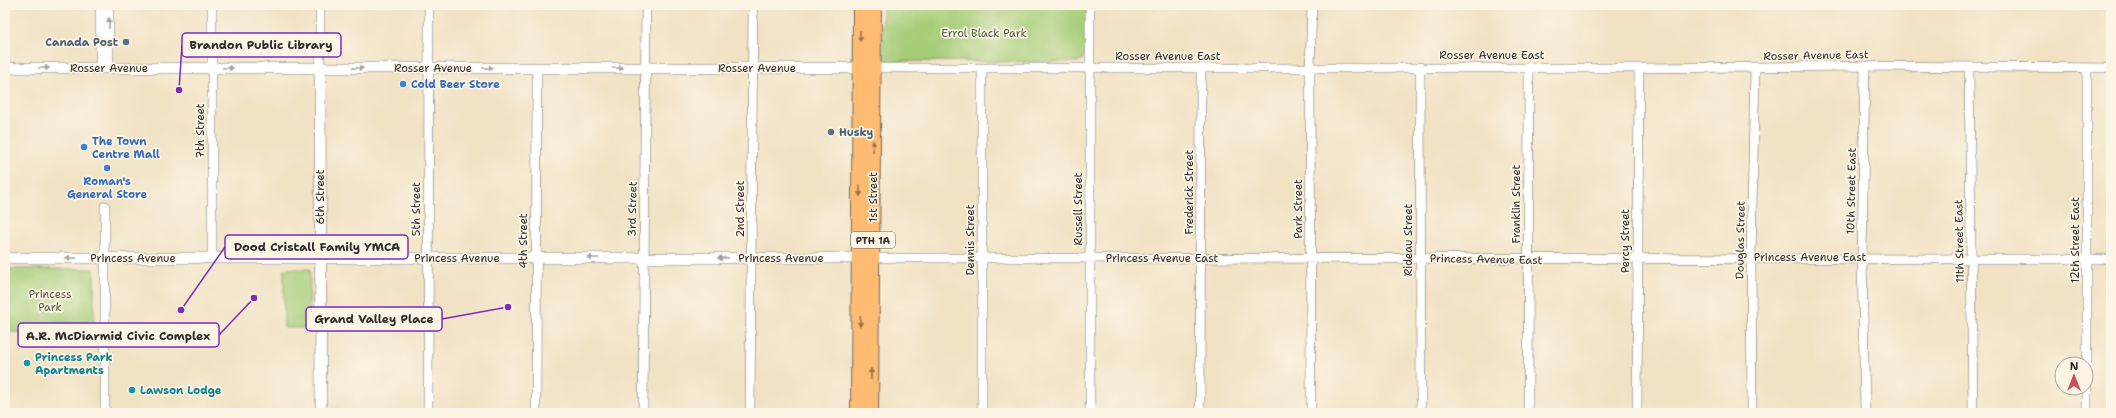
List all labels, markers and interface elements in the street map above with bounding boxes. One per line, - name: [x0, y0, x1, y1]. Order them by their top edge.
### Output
- one-way arrow: [105, 17, 112, 29]
- park label: Errol Black Park: [941, 26, 1027, 41]
- one-way arrow: [857, 30, 863, 43]
- callout: Brandon Public Library: [182, 33, 341, 57]
- place label: Canada Post: [45, 35, 119, 50]
- marker: Canada Post: [121, 37, 131, 47]
- text: Brandon Public Library: [189, 37, 333, 53]
- street label: Rosser Avenue East: [1763, 47, 1869, 64]
- street label: Rosser Avenue East: [1439, 48, 1545, 63]
- street label: Rosser Avenue East: [1115, 49, 1221, 64]
- street label: Rosser Avenue: [70, 61, 148, 76]
- street label: Rosser Avenue: [394, 61, 472, 76]
- street label: Rosser Avenue: [718, 61, 796, 76]
- one-way arrow: [38, 65, 51, 71]
- one-way arrow: [222, 65, 235, 71]
- one-way arrow: [352, 65, 365, 71]
- one-way arrow: [482, 65, 495, 71]
- one-way arrow: [612, 65, 625, 71]
- place label: Cold Beer Store: [411, 77, 500, 92]
- marker: Cold Beer Store: [398, 79, 408, 89]
- street label: 7th Street: [193, 103, 208, 159]
- place label: Husky: [839, 125, 874, 140]
- marker: Husky: [826, 127, 836, 137]
- place label: The Town Centre Mall: [92, 134, 160, 162]
- one-way arrow: [870, 139, 876, 152]
- marker: The Town Centre Mall: [79, 142, 89, 152]
- street label: 10th Street East: [1843, 147, 1860, 235]
- street label: Frederick Street: [1182, 149, 1197, 234]
- marker: Roman's General Store: [102, 163, 112, 173]
- street label: Franklin Street: [1509, 164, 1524, 243]
- street label: 6th Street: [313, 169, 328, 225]
- street label: 1st Street: [866, 172, 881, 222]
- street label: Russell Street: [1071, 172, 1086, 245]
- place label: Roman's General Store: [67, 174, 147, 202]
- street label: Park Street: [1291, 179, 1306, 239]
- street label: 2nd Street: [733, 180, 748, 238]
- street label: 3rd Street: [625, 181, 640, 237]
- street label: 5th Street: [409, 182, 424, 236]
- one-way arrow: [857, 185, 863, 198]
- street label: 12th Street East: [2068, 197, 2083, 283]
- street label: 11th Street East: [1951, 199, 1968, 283]
- street label: Douglas Street: [1732, 200, 1749, 279]
- street label: Rideau Street: [1401, 203, 1416, 276]
- street label: Dennis Street: [963, 204, 978, 276]
- street label: Percy Street: [1618, 209, 1633, 273]
- street label: 4th Street: [516, 213, 531, 269]
- road number: PTH 1A: [851, 232, 895, 248]
- callout: Dood Cristall Family YMCA: [225, 235, 408, 259]
- text: Dood Cristall Family YMCA: [234, 239, 400, 255]
- street label: Princess Avenue East: [1754, 250, 1866, 265]
- street label: Princess Avenue: [90, 251, 176, 266]
- street label: Princess Avenue: [414, 251, 500, 266]
- street label: Princess Avenue: [738, 251, 824, 266]
- street label: Princess Avenue East: [1106, 251, 1218, 266]
- street label: Princess Avenue East: [1430, 251, 1543, 268]
- one-way arrow: [64, 255, 77, 261]
- one-way arrow: [586, 255, 599, 261]
- one-way arrow: [716, 255, 729, 261]
- park label: Princess Park: [29, 287, 71, 315]
- callout: Grand Valley Place: [306, 307, 442, 331]
- text: Grand Valley Place: [314, 311, 434, 327]
- one-way arrow: [856, 315, 863, 327]
- callout: A.R. McDiarmid Civic Complex: [18, 323, 219, 347]
- text: A.R. McDiarmid Civic Complex: [26, 328, 210, 344]
- place label: Princess Park Apartments: [35, 350, 113, 378]
- north arrow: [2054, 356, 2094, 396]
- marker: Princess Park Apartments: [22, 358, 32, 368]
- text: N: [2070, 359, 2079, 374]
- one-way arrow: [868, 367, 874, 380]
- place label: Lawson Lodge: [140, 383, 222, 398]
- marker: Lawson Lodge: [127, 385, 137, 395]

